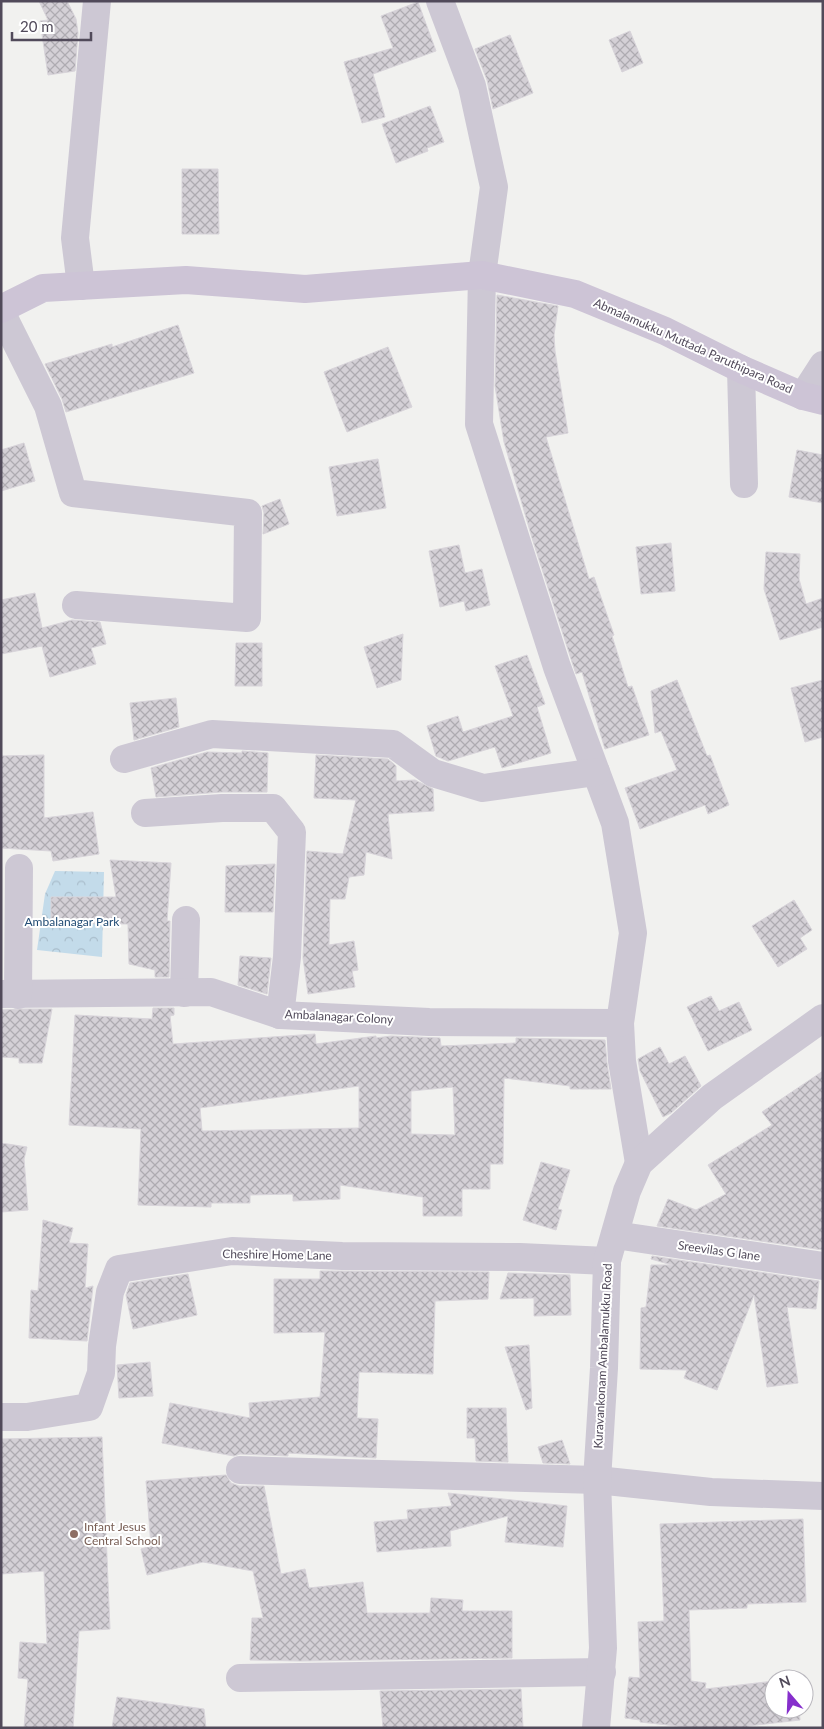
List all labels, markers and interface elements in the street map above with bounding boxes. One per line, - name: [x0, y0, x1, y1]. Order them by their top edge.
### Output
- scale bar: [12, 10, 91, 42]
- text: 20 m: [20, 17, 54, 35]
- street label: Abmalamukku Muttada Paruthipara Road: [591, 295, 795, 396]
- park label: Ambalanagar Park: [25, 914, 120, 929]
- street label: Ambalanagar Colony: [284, 1006, 394, 1027]
- street label: Sreevilas G lane: [677, 1237, 761, 1264]
- street label: Cheshire Home Lane: [222, 1246, 332, 1263]
- street label: Kuravankonam Ambalamukku Road: [590, 1263, 615, 1449]
- place label: Infant Jesus Central School: [84, 1519, 161, 1548]
- marker: Infant Jesus Central School: [68, 1528, 80, 1540]
- north arrow: [764, 1669, 814, 1719]
- text: N: [777, 1671, 792, 1691]

